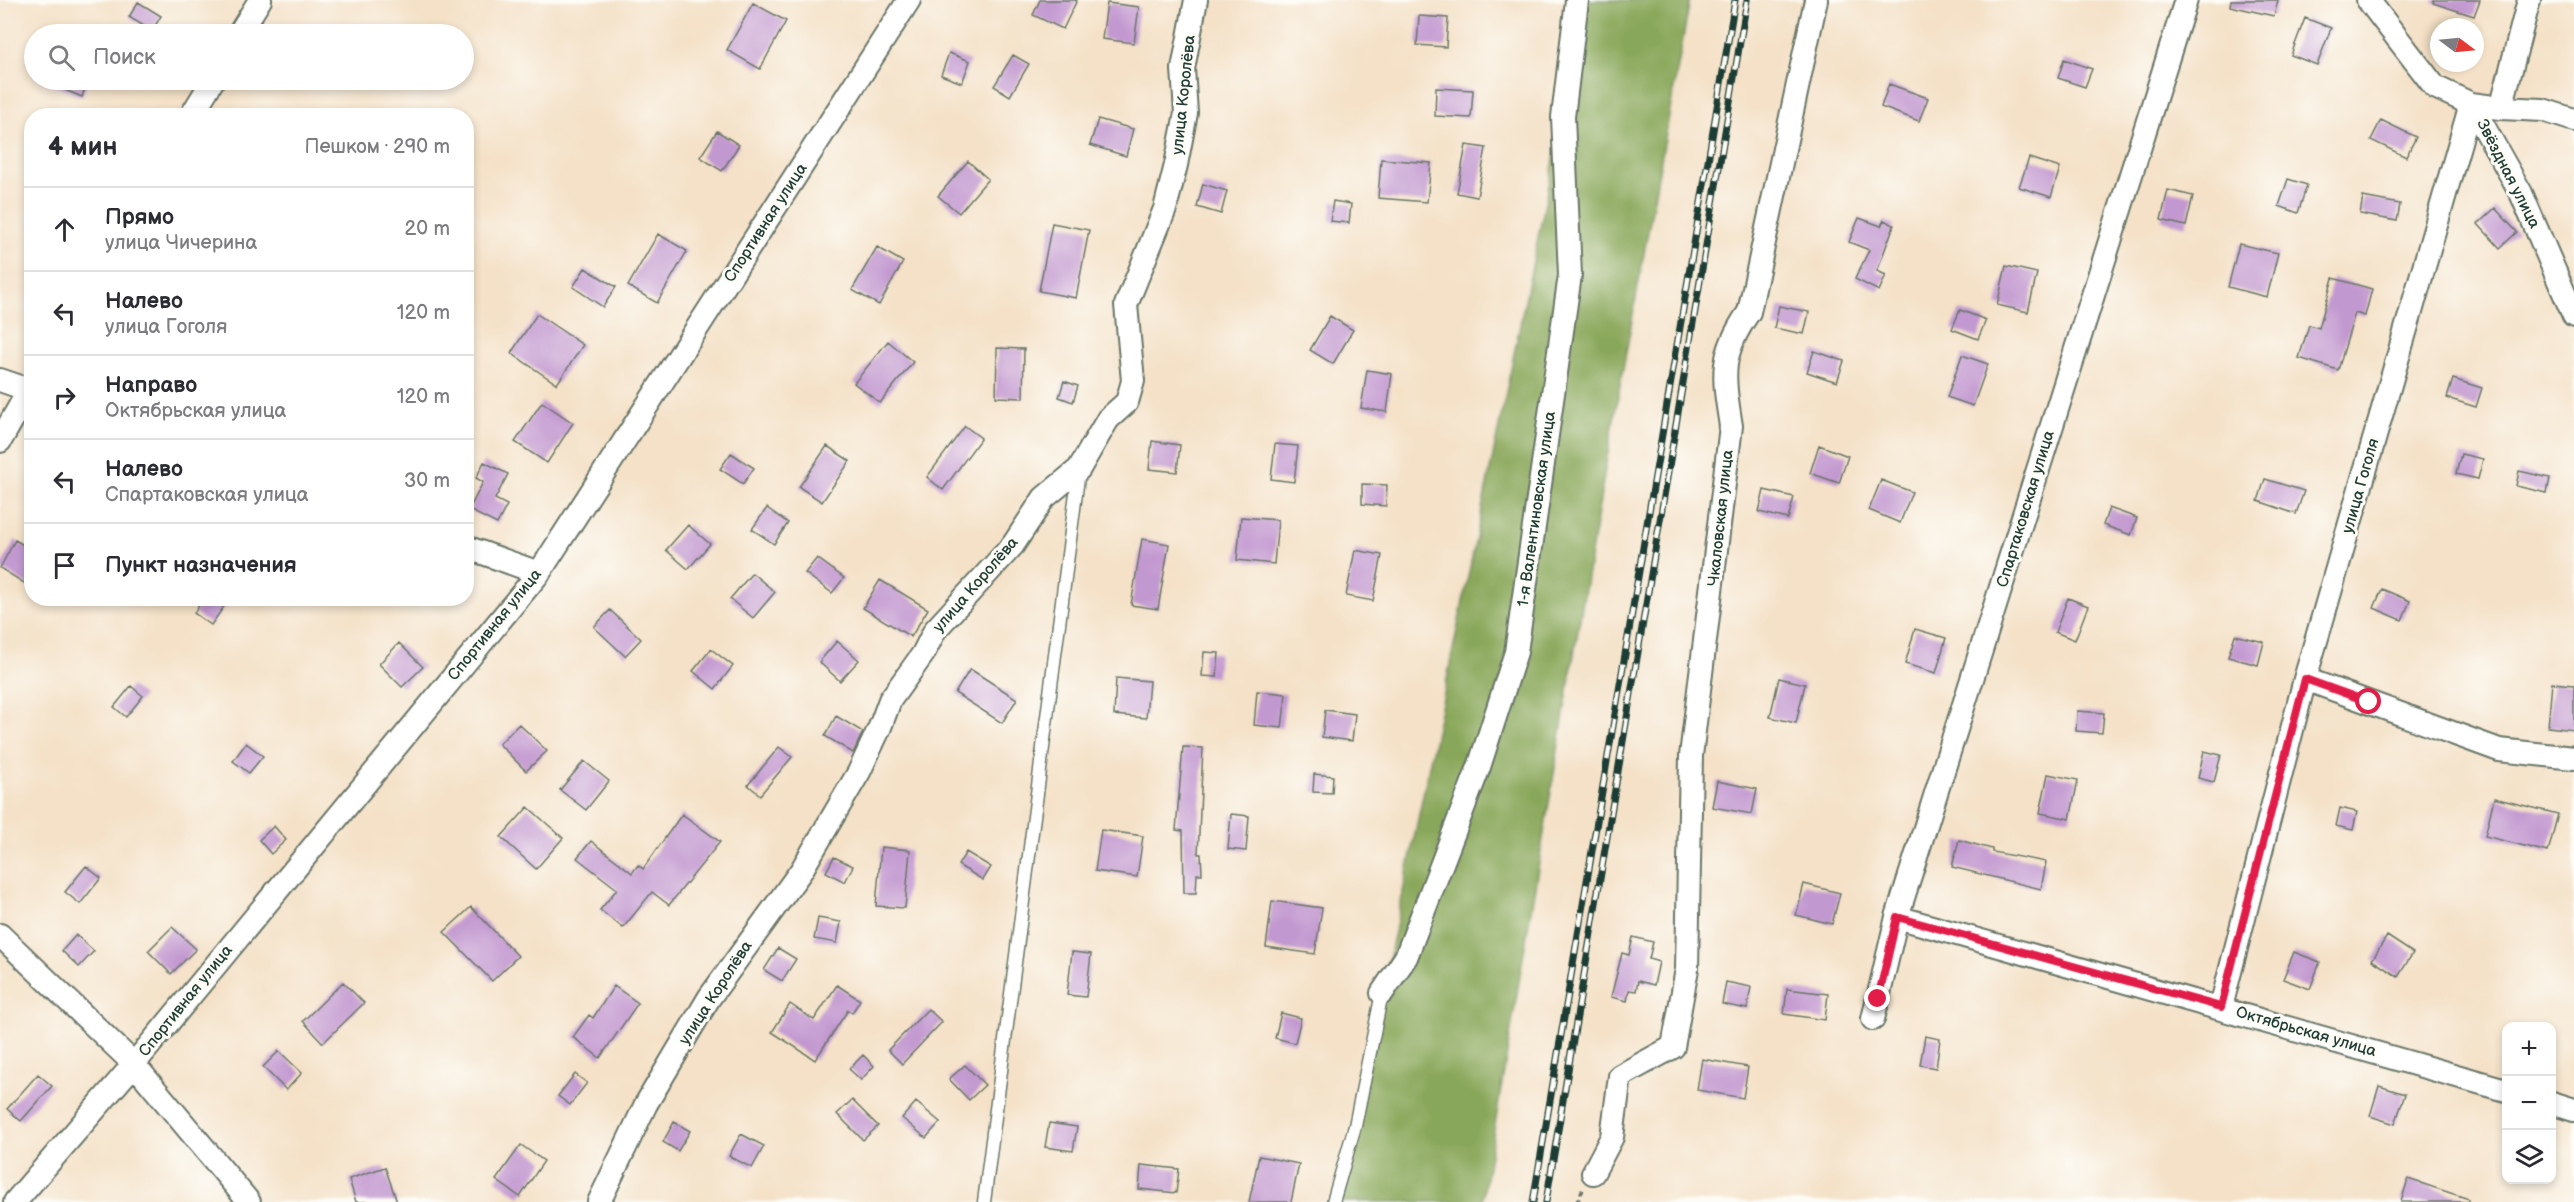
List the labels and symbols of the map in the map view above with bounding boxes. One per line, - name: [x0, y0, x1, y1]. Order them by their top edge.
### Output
- north arrow: [2430, 18, 2484, 72]
- street label: улица Королёва: [1168, 34, 1200, 156]
- street label: Звёздная улица: [2472, 116, 2544, 232]
- street label: Спортивная улица: [720, 160, 812, 286]
- street label: 1-я Валентиновская улица: [1514, 410, 1560, 608]
- street label: Спартаковская улица: [1993, 428, 2059, 590]
- street label: улица Гоголя: [2338, 436, 2384, 536]
- street label: Чкаловская улица: [1704, 448, 1738, 587]
- street label: улица Королёва: [929, 533, 1023, 637]
- street label: Спортивная улица: [444, 565, 546, 685]
- route start: [2355, 688, 2381, 714]
- street label: улица Королёва: [675, 937, 757, 1049]
- street label: Спортивная улица: [135, 941, 237, 1061]
- route end: [1864, 985, 1890, 1011]
- street label: Октябрьская улица: [2234, 1003, 2379, 1061]

